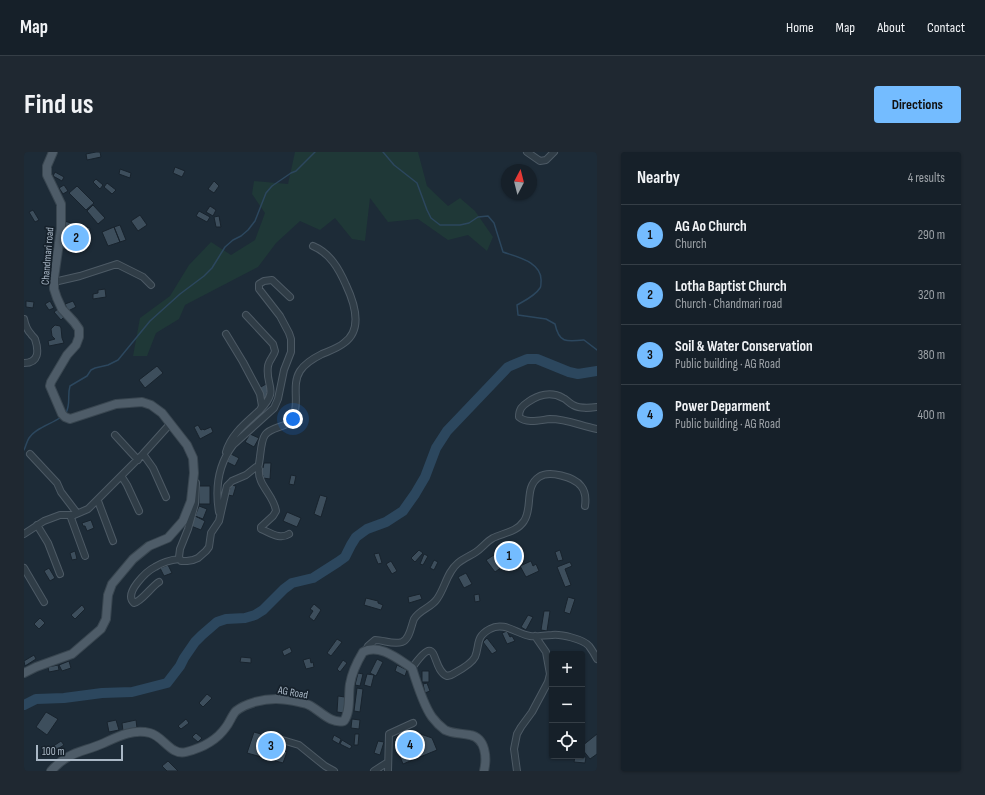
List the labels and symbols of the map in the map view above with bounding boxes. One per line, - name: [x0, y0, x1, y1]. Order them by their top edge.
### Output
- north arrow: [501, 164, 537, 200]
- pin: 2: [63, 223, 89, 253]
- street label: Chandmari road: [38, 226, 57, 286]
- your location: [283, 409, 303, 429]
- pin: 1: [496, 541, 522, 571]
- street label: AG Road: [276, 683, 309, 702]
- pin: 4: [397, 730, 423, 760]
- pin: 3: [258, 731, 284, 761]
- scale bar: [36, 743, 123, 762]

